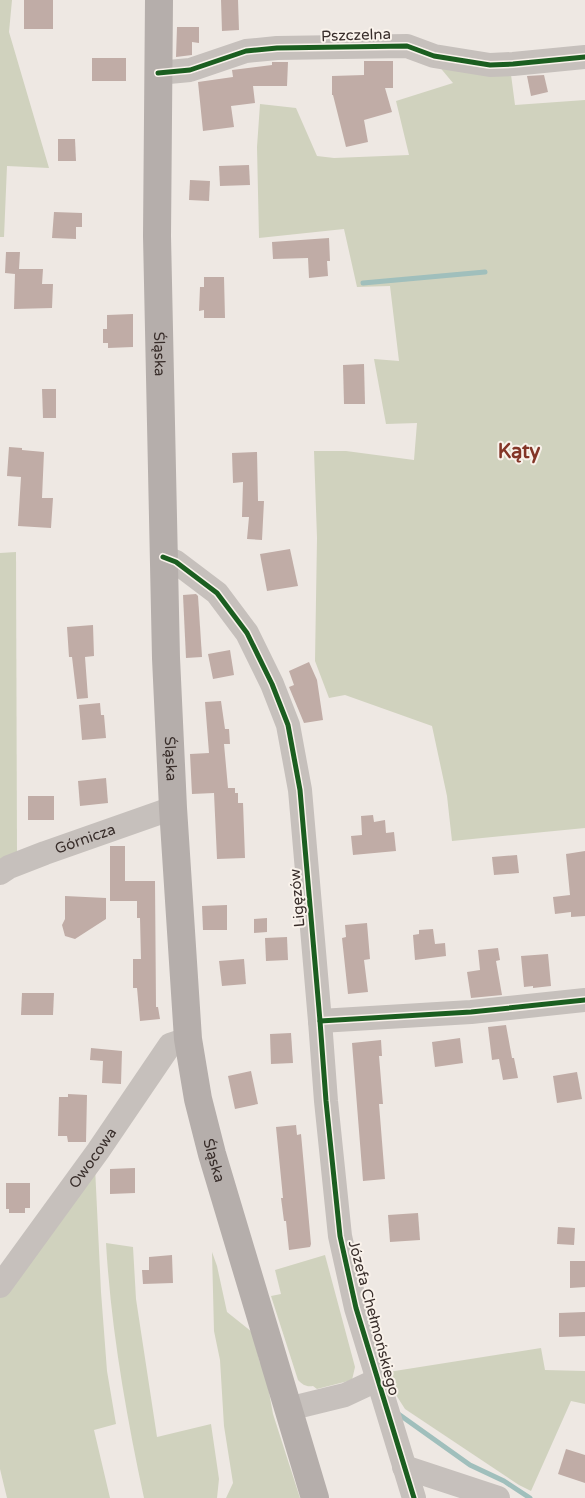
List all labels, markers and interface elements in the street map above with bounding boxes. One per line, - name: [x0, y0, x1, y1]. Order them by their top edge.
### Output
- street label: Pszczelna: [321, 25, 391, 45]
- street label: Śląska: [150, 331, 169, 377]
- district label: Kąty: [498, 440, 541, 464]
- street label: Śląska: [161, 736, 181, 782]
- street label: Górnicza: [52, 820, 118, 858]
- street label: Ligęzów: [285, 868, 309, 928]
- street label: Owocowa: [65, 1124, 120, 1192]
- street label: Śląska: [199, 1137, 229, 1184]
- street label: Józefa Chełmońskiego: [345, 1238, 403, 1398]

